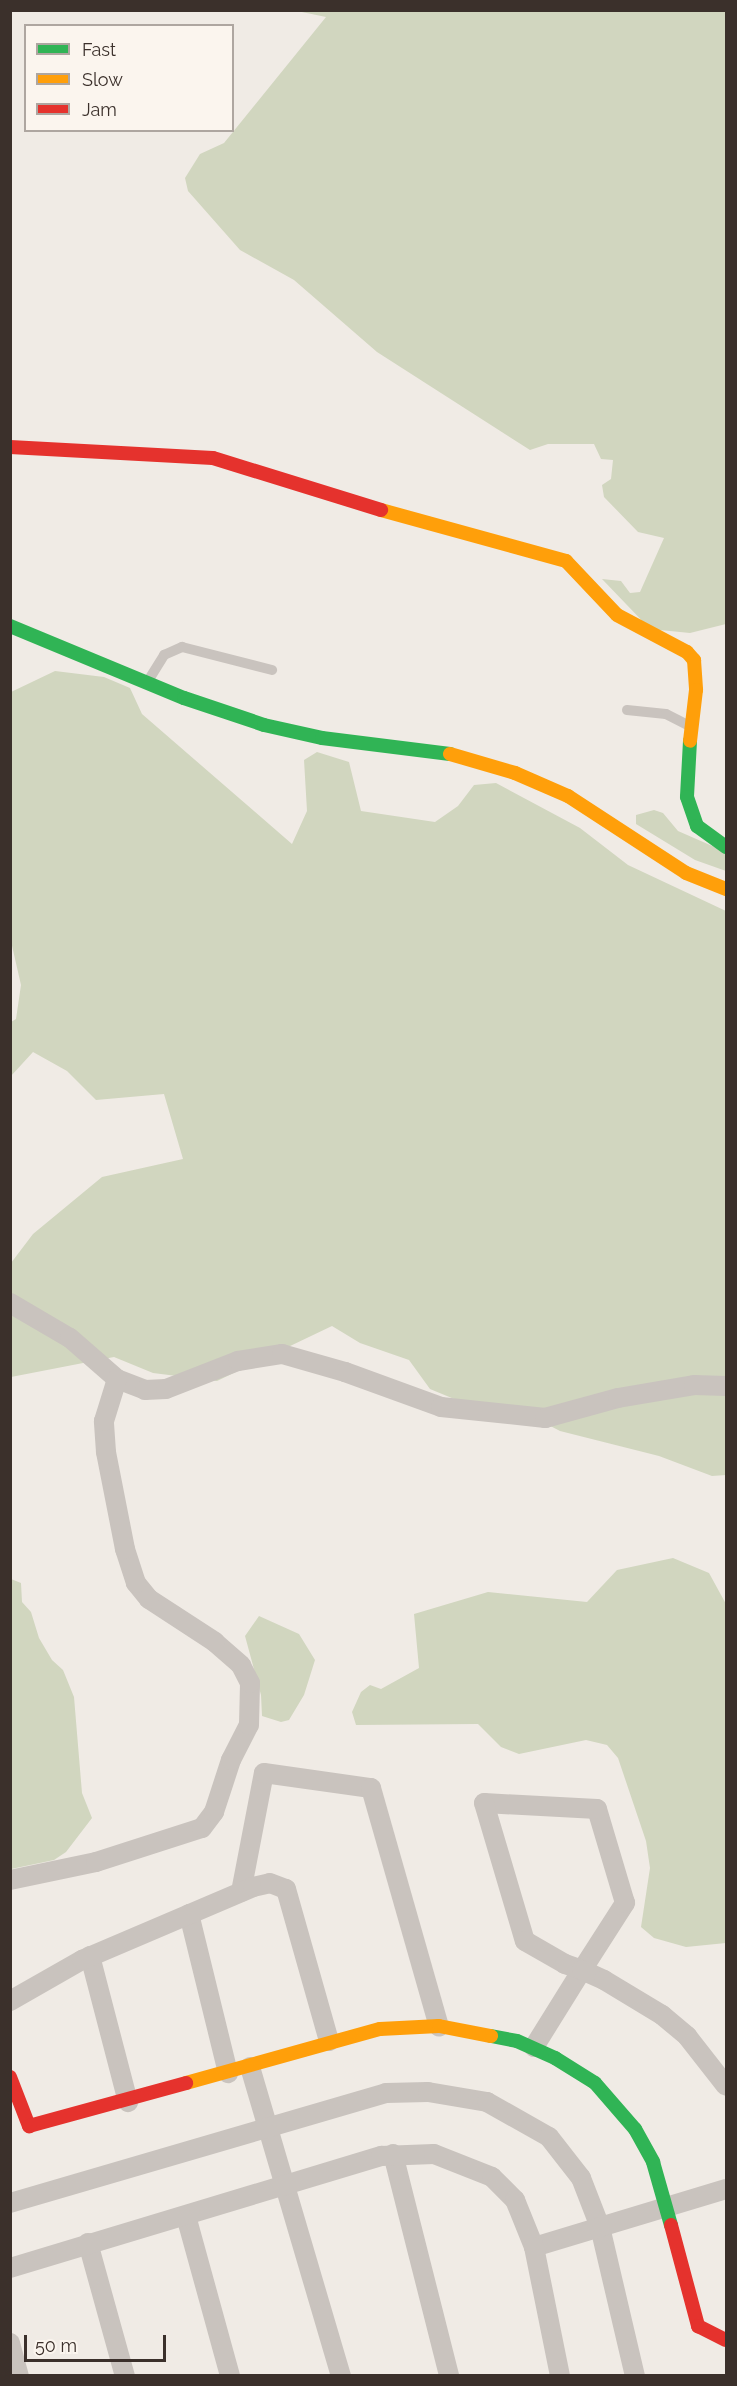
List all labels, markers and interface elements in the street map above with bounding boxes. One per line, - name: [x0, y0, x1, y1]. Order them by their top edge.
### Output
- legend: [24, 24, 234, 132]
- text: Fast: [82, 39, 116, 60]
- text: Slow: [82, 69, 123, 90]
- text: Jam: [82, 99, 117, 120]
- scale bar: [27, 2323, 170, 2361]
- text: 50 m: [35, 2335, 77, 2356]

